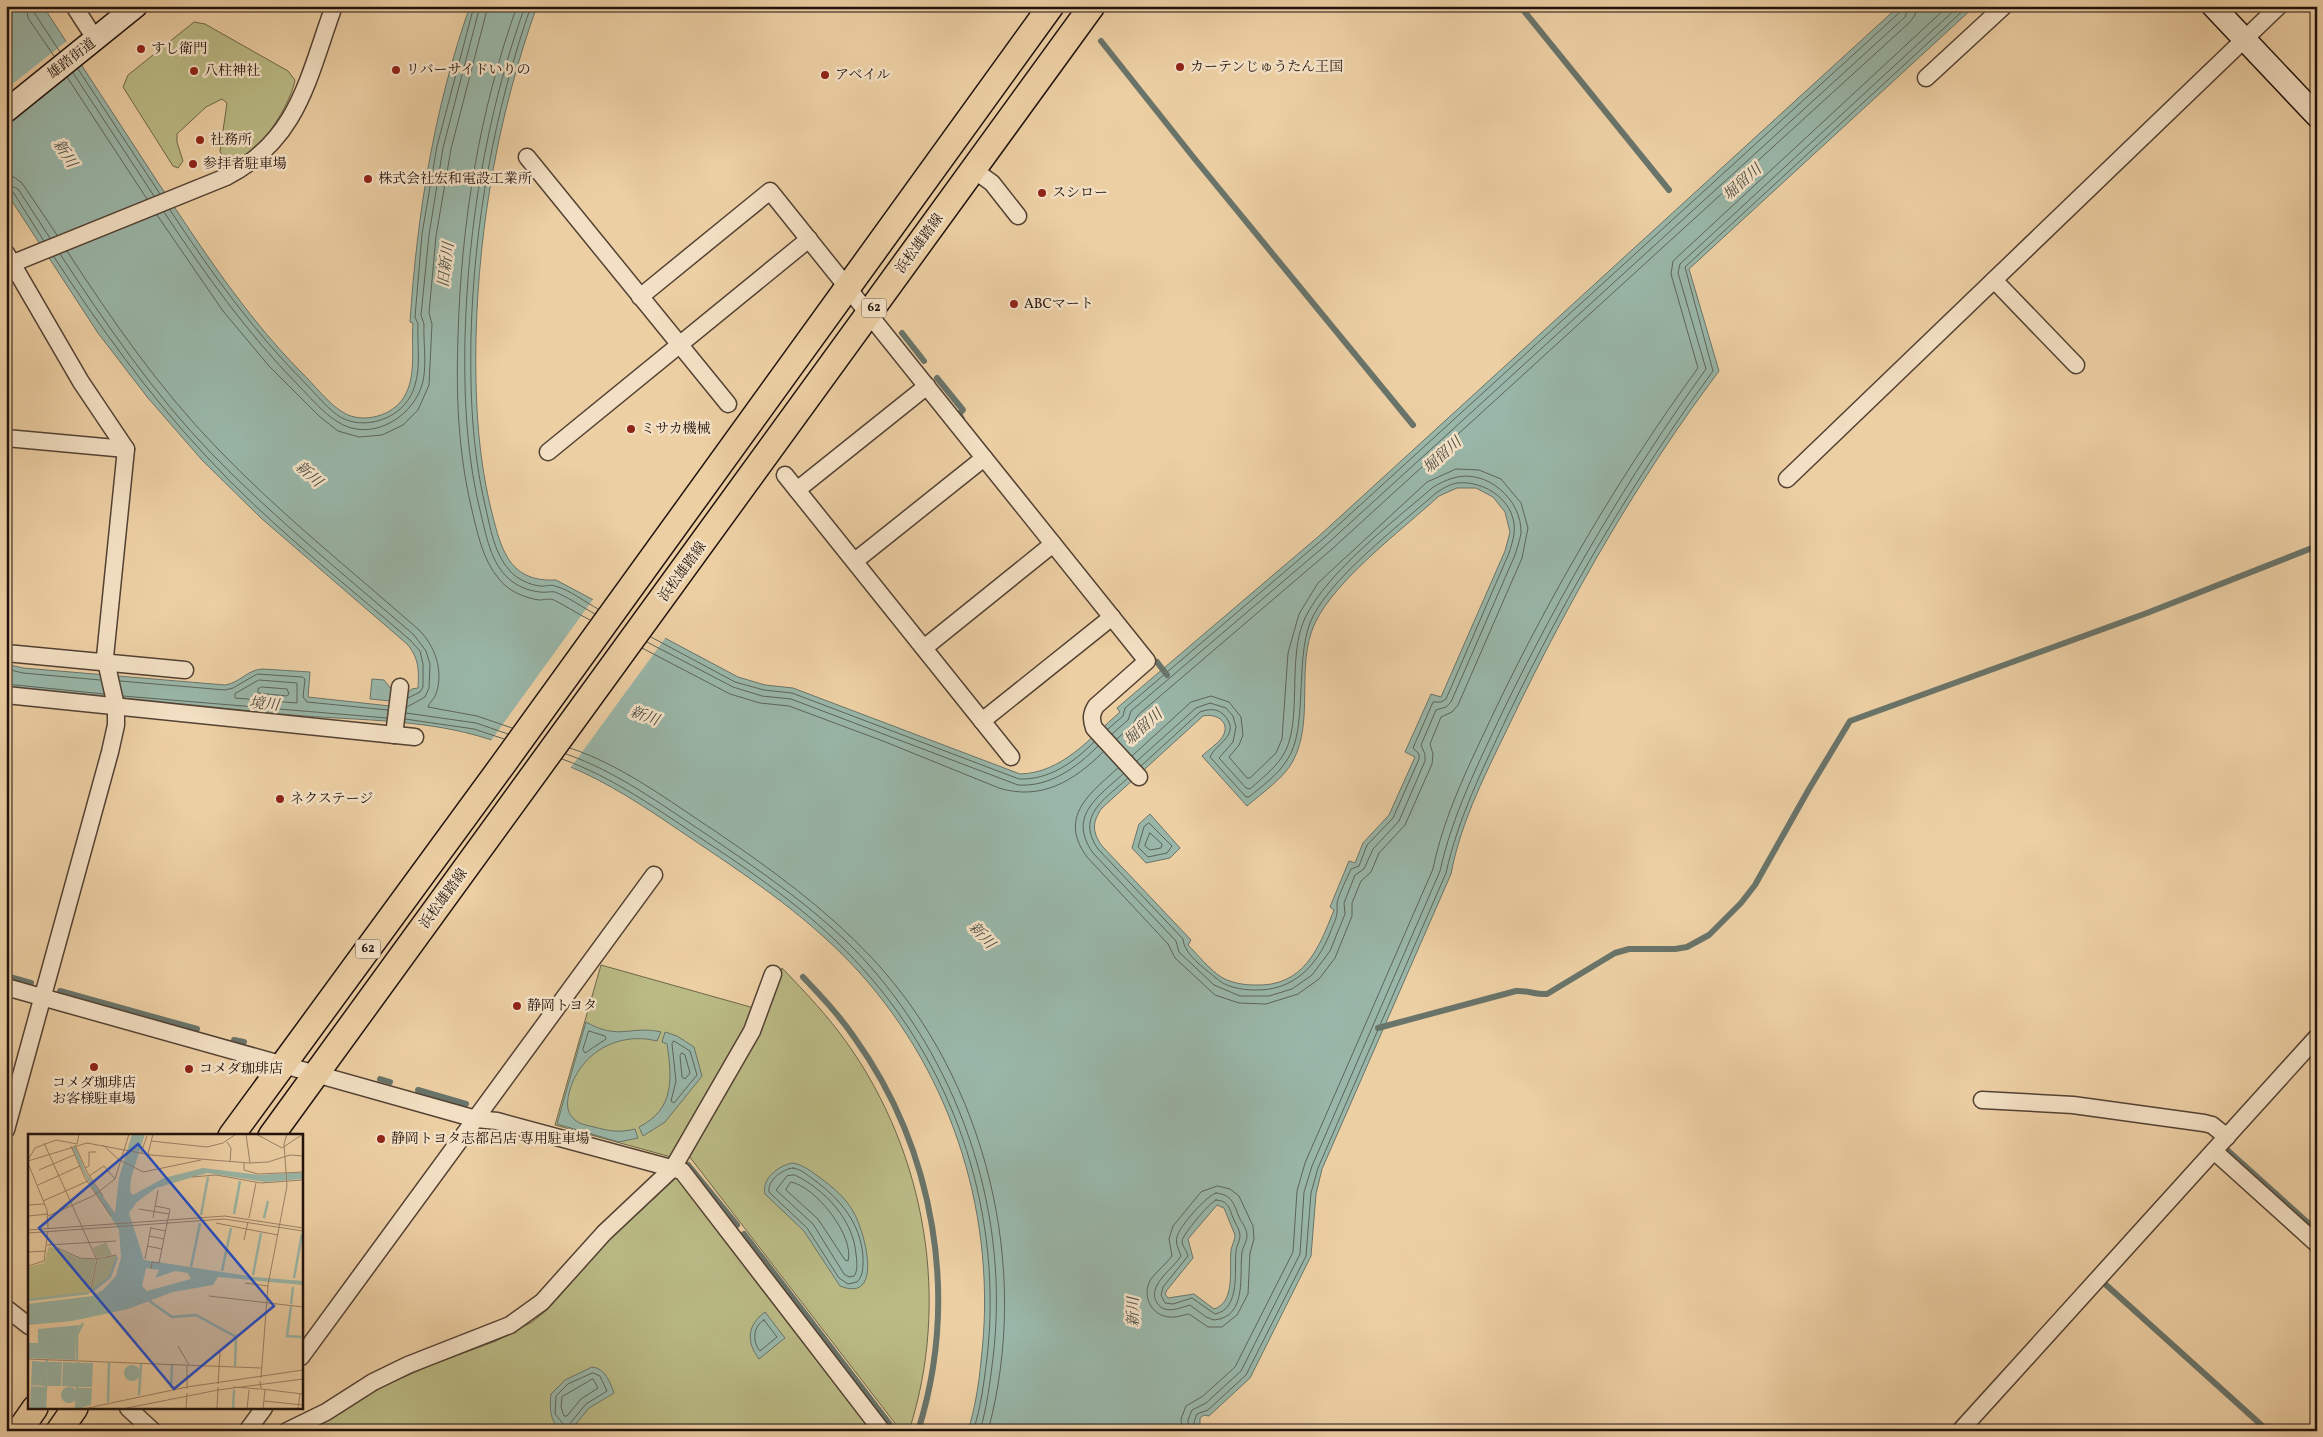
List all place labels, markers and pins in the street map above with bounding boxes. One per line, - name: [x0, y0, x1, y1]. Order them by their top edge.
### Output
- place label: すし衛門: [151, 40, 207, 59]
- marker: すし衛門: [135, 43, 147, 55]
- place label: カーテンじゅうたん王国: [1190, 58, 1343, 77]
- place label: リバーサイドいりの: [406, 61, 531, 80]
- marker: カーテンじゅうたん王国: [1174, 61, 1186, 73]
- place label: 八柱神社: [204, 62, 260, 81]
- marker: リバーサイドいりの: [390, 64, 402, 76]
- marker: 八柱神社: [188, 65, 200, 77]
- place label: アベイル: [835, 66, 890, 85]
- marker: アベイル: [819, 69, 831, 81]
- place label: 社務所: [210, 131, 252, 150]
- marker: 社務所: [194, 134, 206, 146]
- place label: 参拝者駐車場: [203, 155, 287, 174]
- marker: 参拝者駐車場: [187, 158, 199, 170]
- place label: 株式会社宏和電設工業所: [378, 170, 532, 189]
- marker: 株式会社宏和電設工業所: [362, 173, 374, 185]
- place label: スシロー: [1052, 184, 1108, 203]
- marker: スシロー: [1036, 187, 1048, 199]
- place label: ABCマート: [1024, 295, 1094, 314]
- marker: ABCマート: [1008, 298, 1020, 310]
- place label: ミサカ機械: [641, 420, 711, 439]
- marker: ミサカ機械: [625, 423, 637, 435]
- place label: ネクステージ: [290, 790, 373, 809]
- marker: ネクステージ: [274, 793, 286, 805]
- place label: 静岡トヨタ: [527, 997, 597, 1016]
- marker: 静岡トヨタ: [511, 1000, 523, 1012]
- place label: コメダ珈琲店: [199, 1060, 283, 1079]
- marker: コメダ珈琲店 お客様駐車場: [88, 1061, 100, 1073]
- marker: コメダ珈琲店: [183, 1063, 195, 1075]
- place label: コメダ珈琲店 お客様駐車場: [52, 1074, 136, 1109]
- place label: 静岡トヨタ志都呂店 専用駐車場: [391, 1130, 590, 1149]
- marker: 静岡トヨタ志都呂店 専用駐車場: [375, 1133, 387, 1145]

